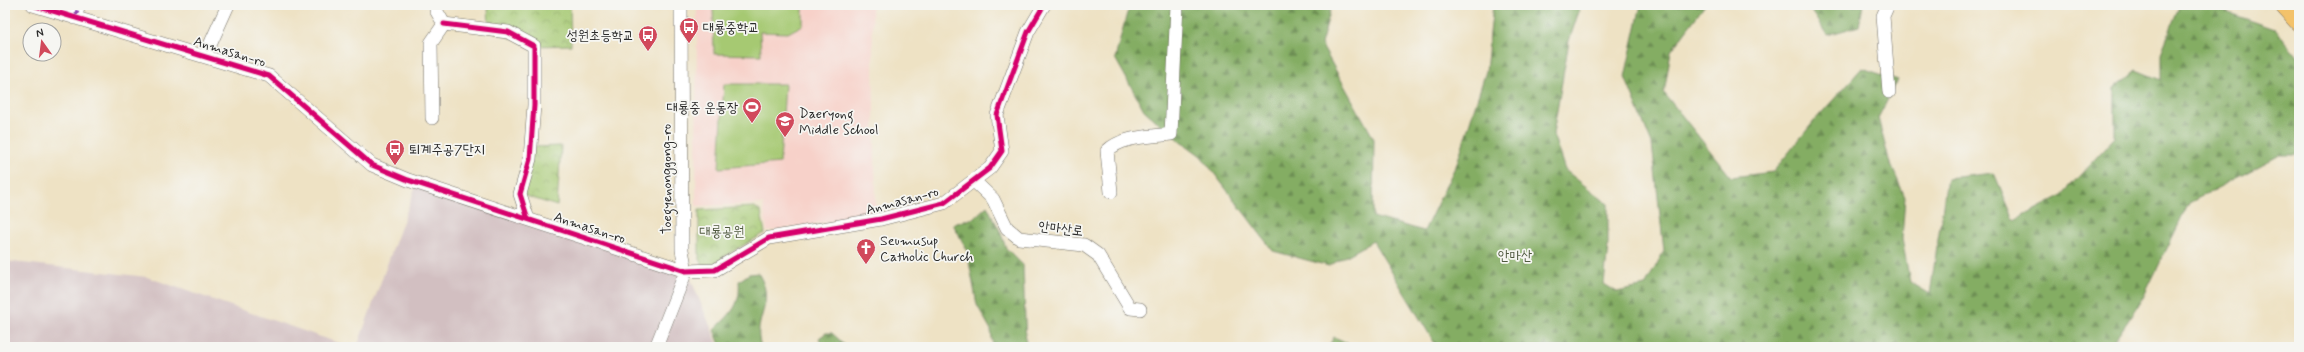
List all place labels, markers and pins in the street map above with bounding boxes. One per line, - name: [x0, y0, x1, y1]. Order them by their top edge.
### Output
- bus stop icon: 대룡중학교: [678, 16, 700, 44]
- place label: 대룡중학교: [703, 19, 759, 37]
- bus stop icon: 성원초등학교: [637, 24, 659, 52]
- place label: 성원초등학교: [566, 27, 634, 45]
- sports icon: 대룡중 운동장: [741, 96, 763, 124]
- place label: 대룡중 운동장: [667, 99, 739, 117]
- place label: Daeryong Middle School: [799, 105, 878, 139]
- school or university icon: Daeryong Middle School: [774, 110, 796, 138]
- bus stop icon: 퇴계주공7단지: [384, 138, 406, 166]
- place label: 퇴계주공7단지: [409, 141, 485, 159]
- place label: Seumusup Catholic Church: [880, 232, 974, 266]
- church icon: Seumusup Catholic Church: [855, 237, 877, 265]

